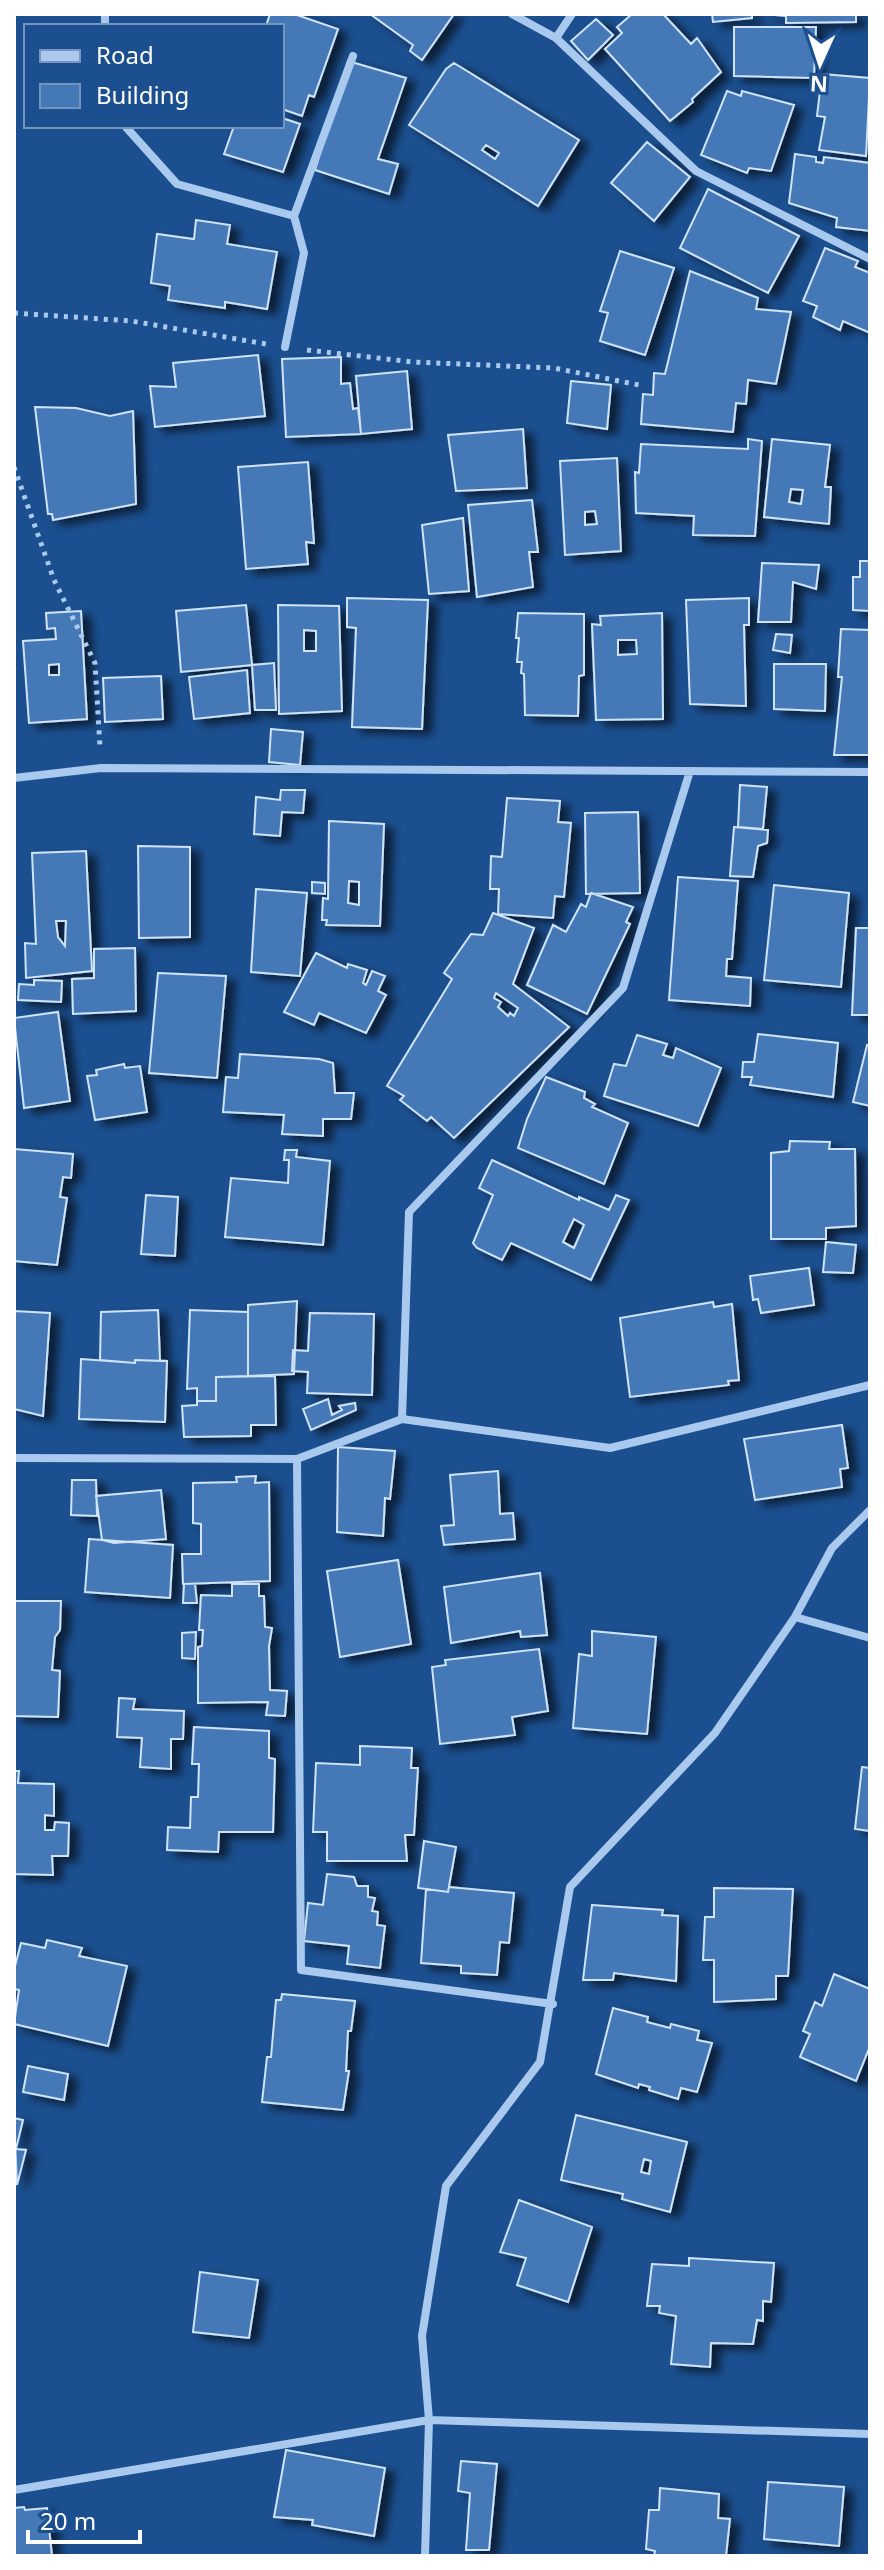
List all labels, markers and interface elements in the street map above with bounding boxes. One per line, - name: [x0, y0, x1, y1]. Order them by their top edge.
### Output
- legend: [24, 24, 284, 128]
- north arrow: [780, 24, 860, 104]
- text: Road: [96, 38, 154, 71]
- text: N: [809, 70, 829, 100]
- text: Building: [96, 78, 189, 111]
- scale bar: [28, 2494, 140, 2544]
- text: 20 m: [40, 2504, 96, 2537]

